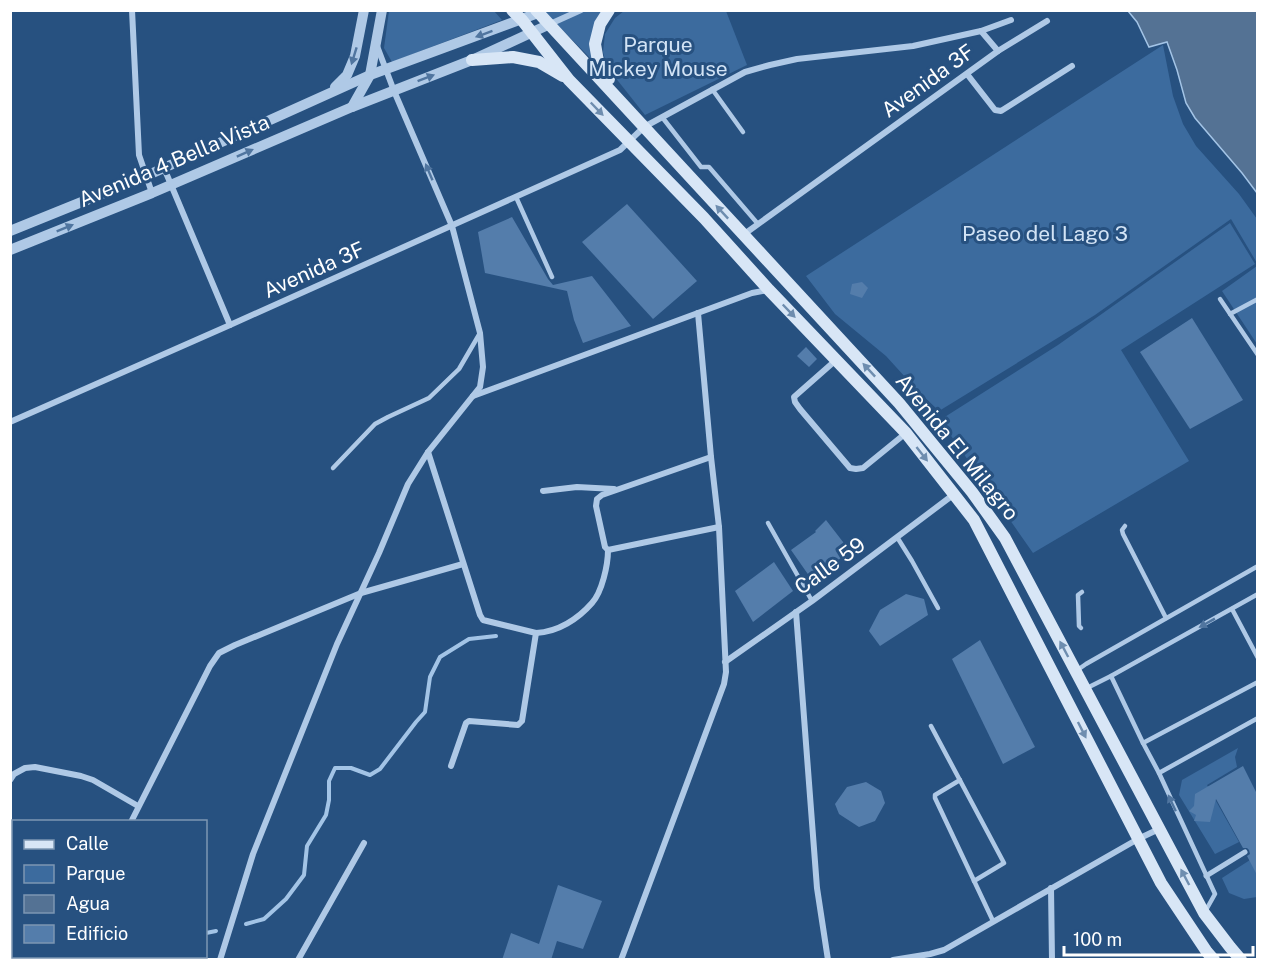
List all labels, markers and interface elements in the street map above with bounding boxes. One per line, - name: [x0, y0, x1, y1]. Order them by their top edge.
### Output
- one-way arrow: [475, 29, 493, 39]
- park label: Parque Mickey Mouse: [588, 32, 728, 81]
- street label: Avenida 3F: [877, 39, 979, 123]
- one-way arrow: [349, 47, 358, 65]
- one-way arrow: [417, 73, 435, 82]
- one-way arrow: [589, 101, 603, 115]
- street label: Avenida 4 Bella Vista: [75, 109, 273, 212]
- one-way arrow: [236, 148, 254, 158]
- one-way arrow: [424, 163, 434, 181]
- one-way arrow: [715, 204, 729, 219]
- park label: Paseo del Lago 3: [962, 221, 1128, 246]
- one-way arrow: [56, 223, 74, 232]
- street label: Avenida 3F: [259, 236, 368, 303]
- one-way arrow: [782, 303, 796, 317]
- one-way arrow: [862, 363, 876, 378]
- street label: Avenida El Milagro: [891, 368, 1024, 525]
- one-way arrow: [915, 446, 927, 461]
- street label: Calle 59: [789, 532, 870, 600]
- one-way arrow: [1198, 618, 1215, 628]
- one-way arrow: [1059, 640, 1069, 657]
- one-way arrow: [1077, 722, 1087, 739]
- one-way arrow: [1168, 795, 1177, 812]
- legend: [12, 820, 207, 958]
- text: Calle: [66, 833, 109, 854]
- text: Parque: [66, 863, 126, 884]
- one-way arrow: [1180, 868, 1190, 885]
- text: Agua: [66, 893, 110, 914]
- scale bar: [1064, 919, 1253, 957]
- text: Edificio: [66, 923, 128, 944]
- text: 100 m: [1073, 929, 1122, 950]

